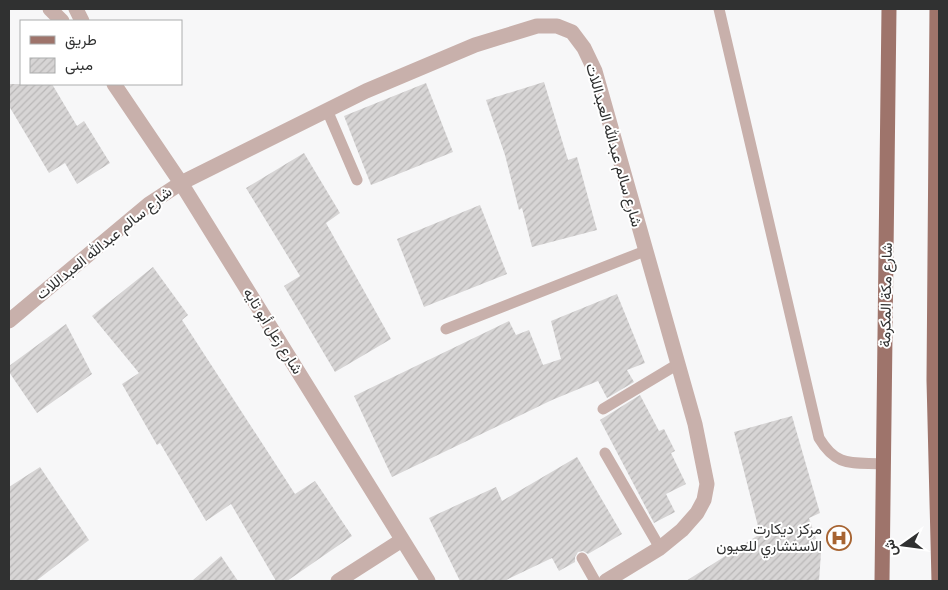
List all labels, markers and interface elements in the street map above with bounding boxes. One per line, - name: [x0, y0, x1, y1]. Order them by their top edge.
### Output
- legend: [20, 20, 182, 85]
- text: طريق: [65, 31, 97, 50]
- text: مبنى: [65, 56, 93, 75]
- street label: شارع سالم عبدالله العبداللات: [580, 61, 646, 230]
- street label: شارع سالم عبدالله العبداللات: [32, 183, 177, 305]
- street label: شارع مكة المكرمة: [876, 242, 898, 348]
- street label: شارع زعل أبو تايه: [238, 285, 307, 379]
- place label: مركز ديكارت الاستشاري للعيون: [716, 520, 822, 559]
- north arrow: [878, 520, 928, 570]
- hospital icon: مركز ديكارت الاستشاري للعيون: [826, 525, 852, 551]
- text: ش: [881, 538, 901, 558]

